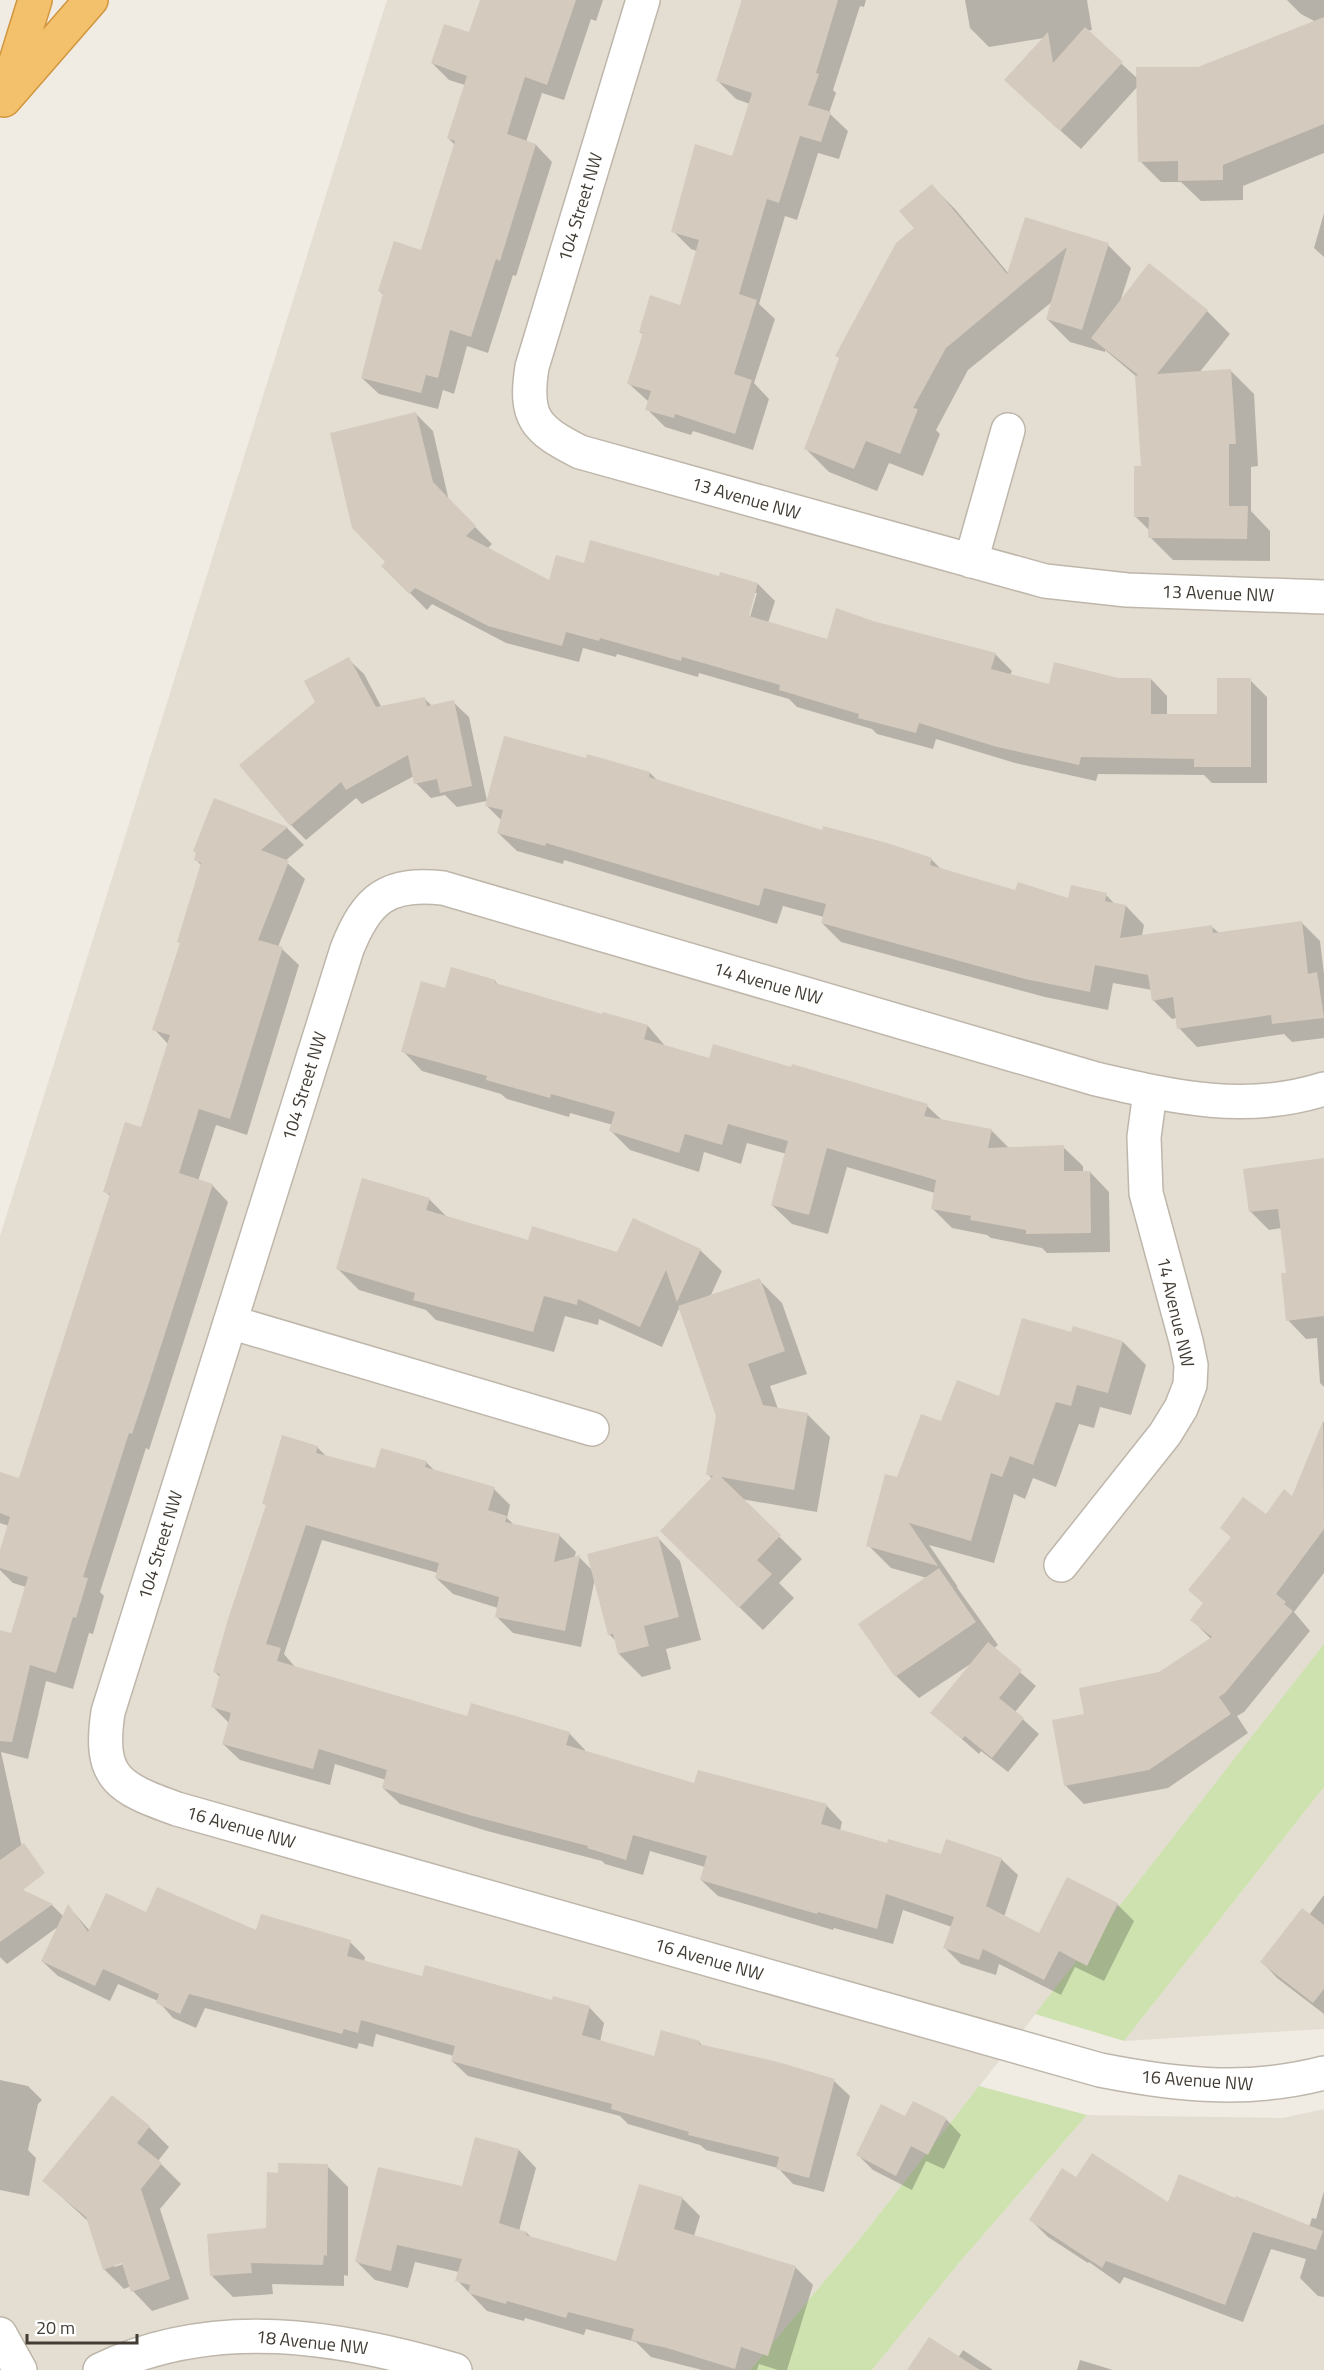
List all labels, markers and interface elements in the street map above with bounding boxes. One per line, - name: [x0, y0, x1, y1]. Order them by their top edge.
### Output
- street label: 104 Street NW: [551, 149, 609, 265]
- street label: 13 Avenue NW: [688, 470, 804, 526]
- street label: 13 Avenue NW: [1161, 578, 1275, 608]
- street label: 14 Avenue NW: [710, 955, 826, 1011]
- street label: 104 Street NW: [275, 1028, 333, 1144]
- street label: 14 Avenue NW: [1150, 1254, 1202, 1370]
- street label: 104 Street NW: [131, 1487, 189, 1603]
- street label: 16 Avenue NW: [183, 1799, 299, 1855]
- street label: 16 Avenue NW: [651, 1931, 767, 1987]
- street label: 16 Avenue NW: [1140, 2063, 1254, 2097]
- scale bar: [27, 2307, 136, 2345]
- text: 20 m: [36, 2314, 75, 2341]
- street label: 18 Avenue NW: [255, 2323, 369, 2361]

